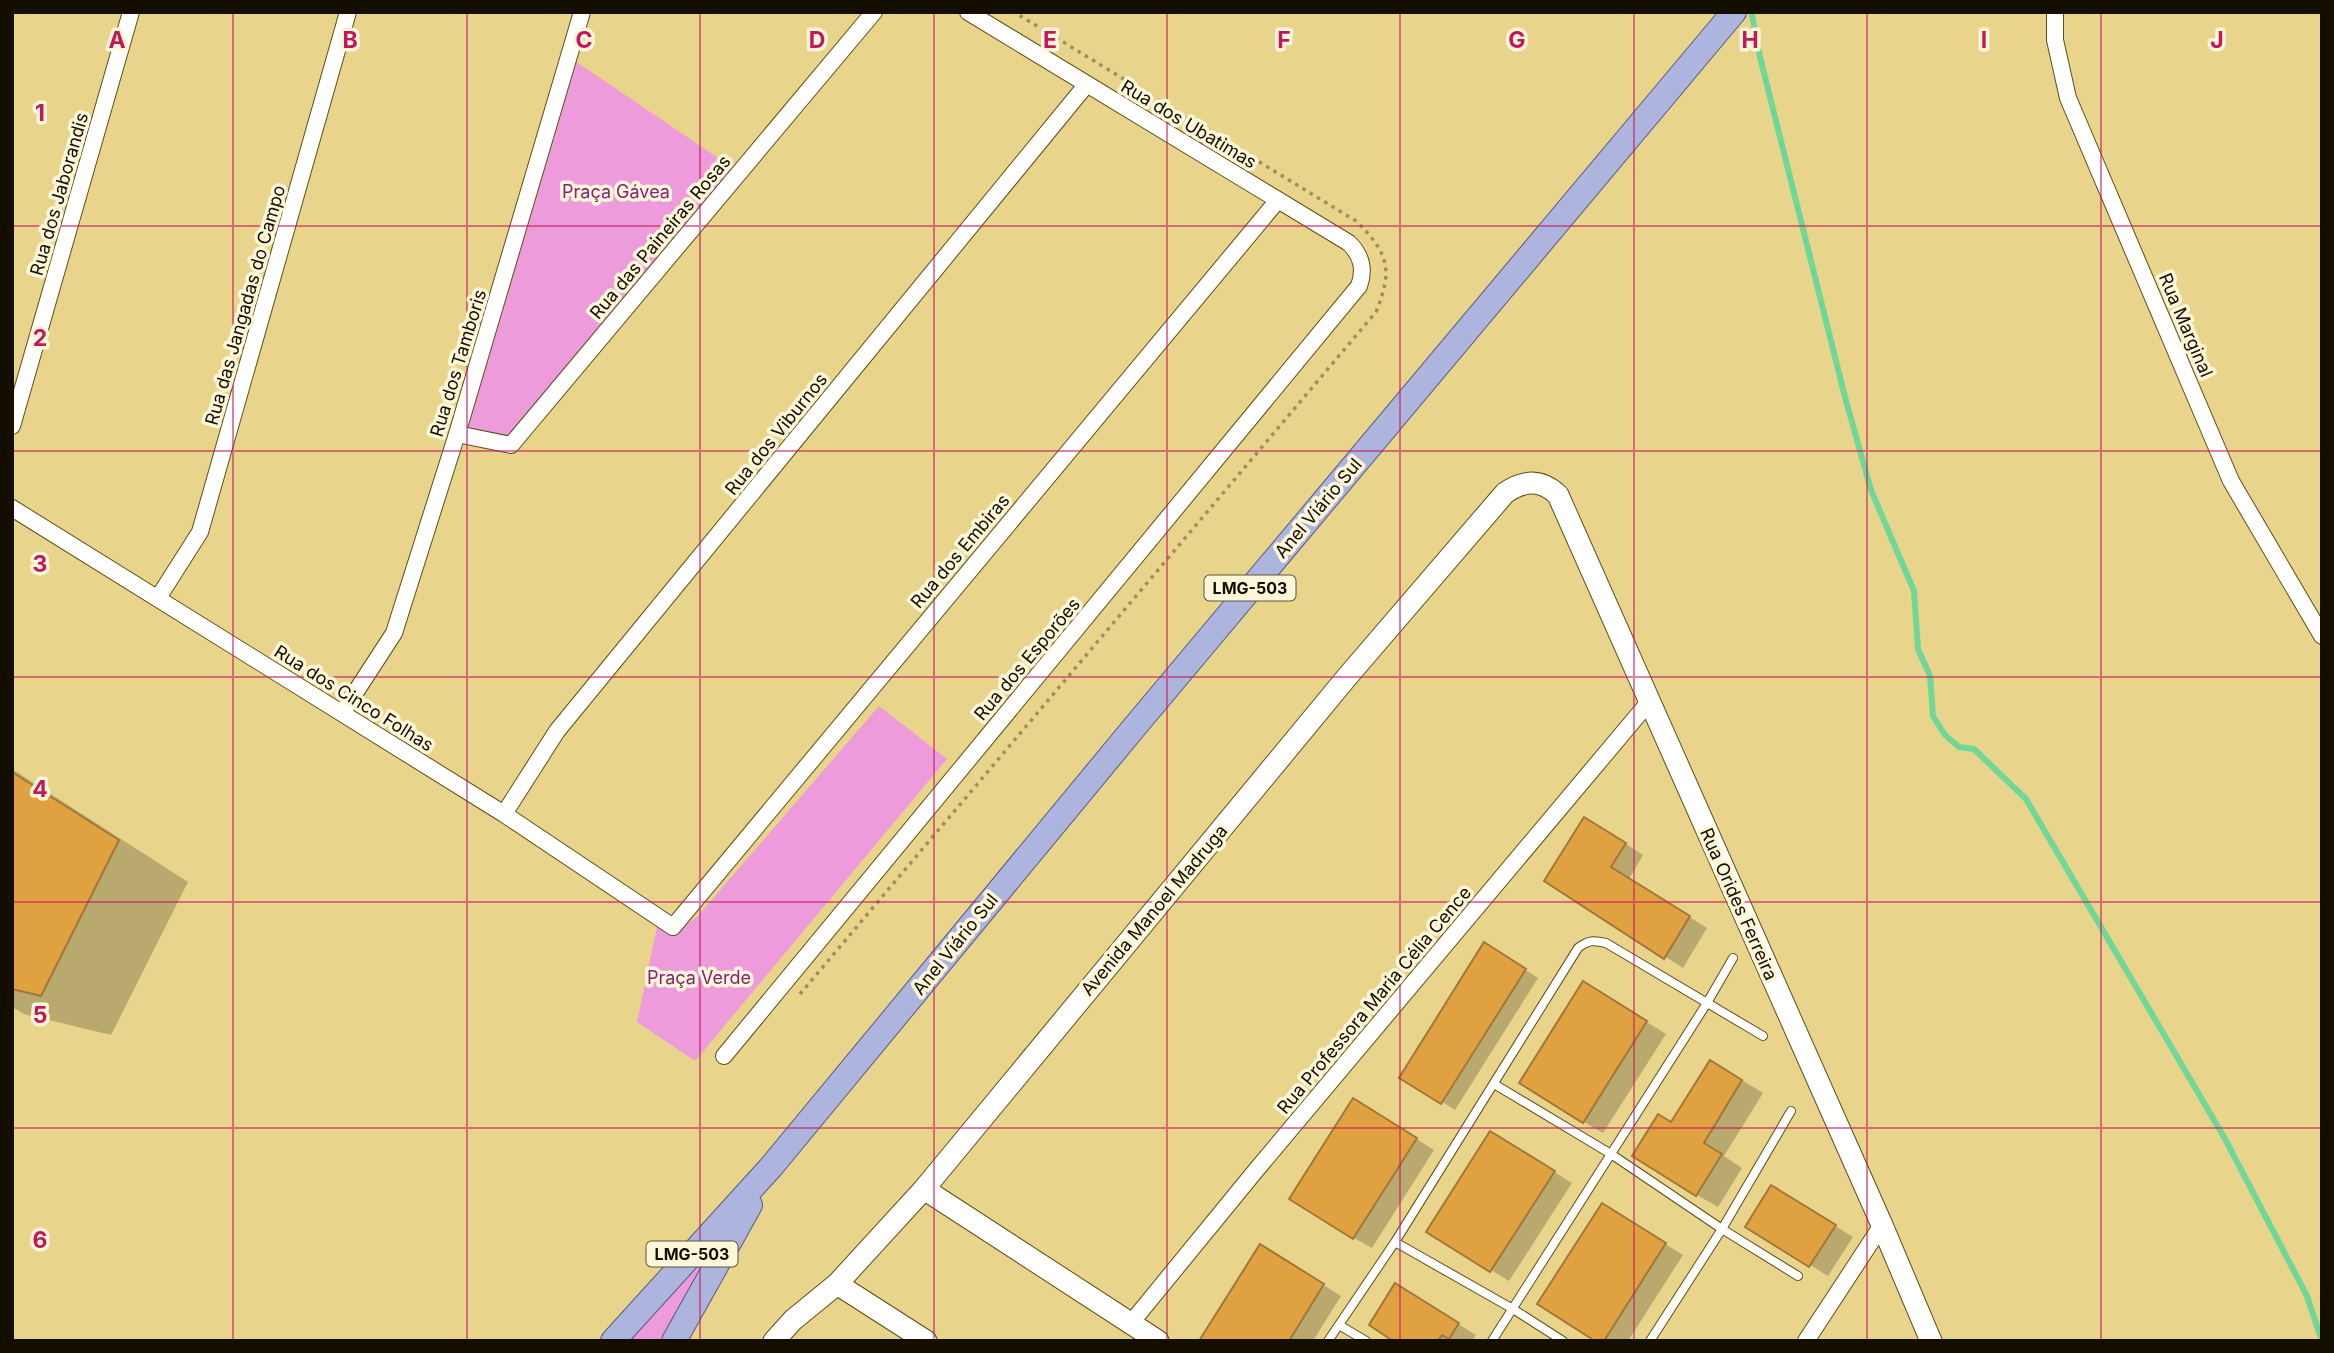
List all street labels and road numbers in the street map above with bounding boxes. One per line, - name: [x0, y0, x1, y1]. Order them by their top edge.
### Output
- street label: Rua dos Ubatimas: [1118, 75, 1260, 173]
- street label: Rua dos Jaborandis: [26, 110, 92, 278]
- street label: Rua das Paineiras Rosas: [585, 151, 735, 323]
- street label: Rua das Jangadas do Campo: [201, 183, 289, 427]
- street label: Rua Marginal: [2155, 270, 2217, 380]
- street label: Rua dos Tamboris: [426, 287, 490, 439]
- street label: Rua dos Viburnos: [721, 369, 831, 499]
- street label: Anel Viário Sul: [1270, 454, 1366, 562]
- street label: Rua dos Embiras: [906, 490, 1014, 612]
- road number: LMG-503: [1204, 576, 1296, 600]
- street label: Rua dos Esporões: [970, 594, 1084, 724]
- street label: Rua dos Cinco Folhas: [271, 641, 437, 755]
- street label: Avenida Manoel Madruga: [1076, 820, 1232, 1000]
- street label: Rua Orides Ferreira: [1696, 825, 1782, 983]
- street label: Rua Professora Maria Célia Cence: [1273, 882, 1475, 1118]
- street label: Anel Viário Sul: [908, 889, 1002, 999]
- road number: LMG-503: [646, 1242, 738, 1266]

